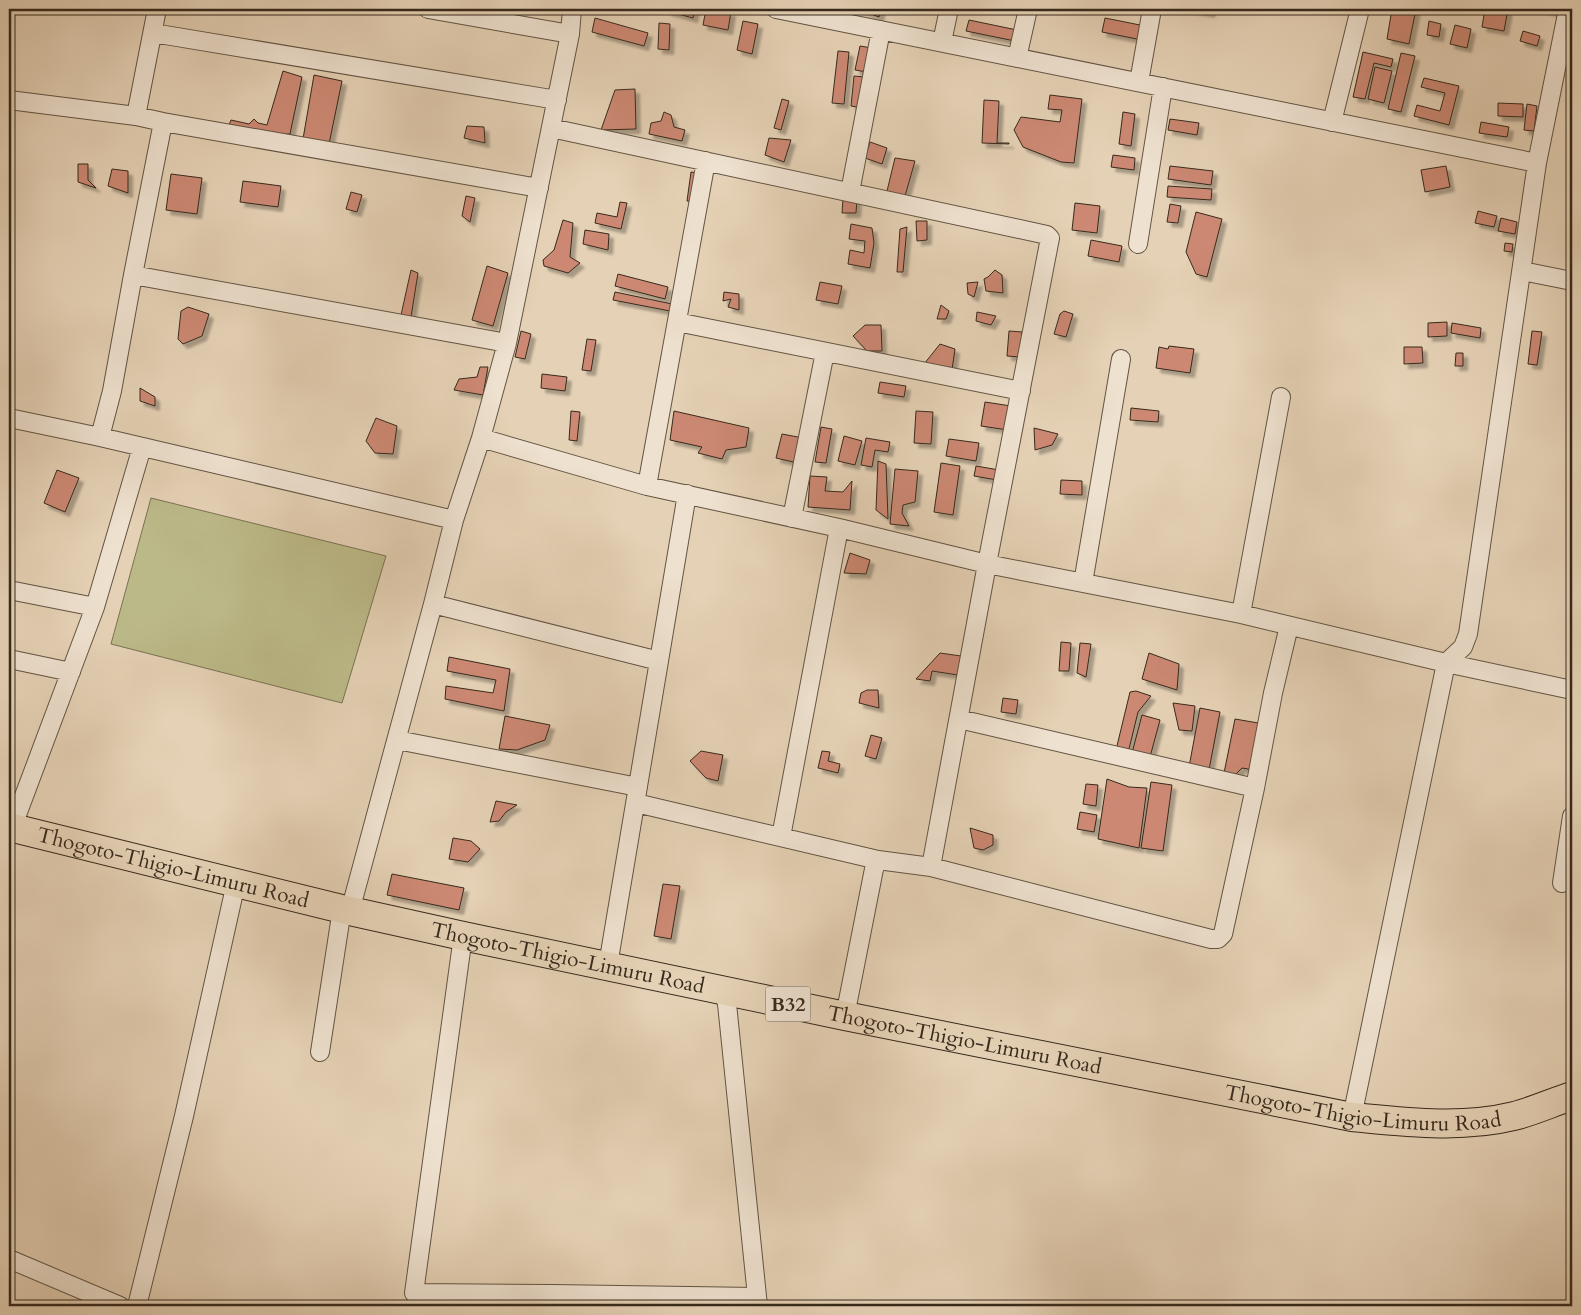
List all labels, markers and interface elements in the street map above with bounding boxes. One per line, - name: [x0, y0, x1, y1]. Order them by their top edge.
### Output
- street label: Thogoto-Thigio-Limuru Road: [34, 820, 312, 915]
- street label: Thogoto-Thigio-Limuru Road: [428, 915, 707, 1001]
- road number: B32: [766, 986, 810, 1022]
- street label: Thogoto-Thigio-Limuru Road: [825, 998, 1104, 1081]
- street label: Thogoto-Thigio-Limuru Road: [1222, 1077, 1503, 1138]

